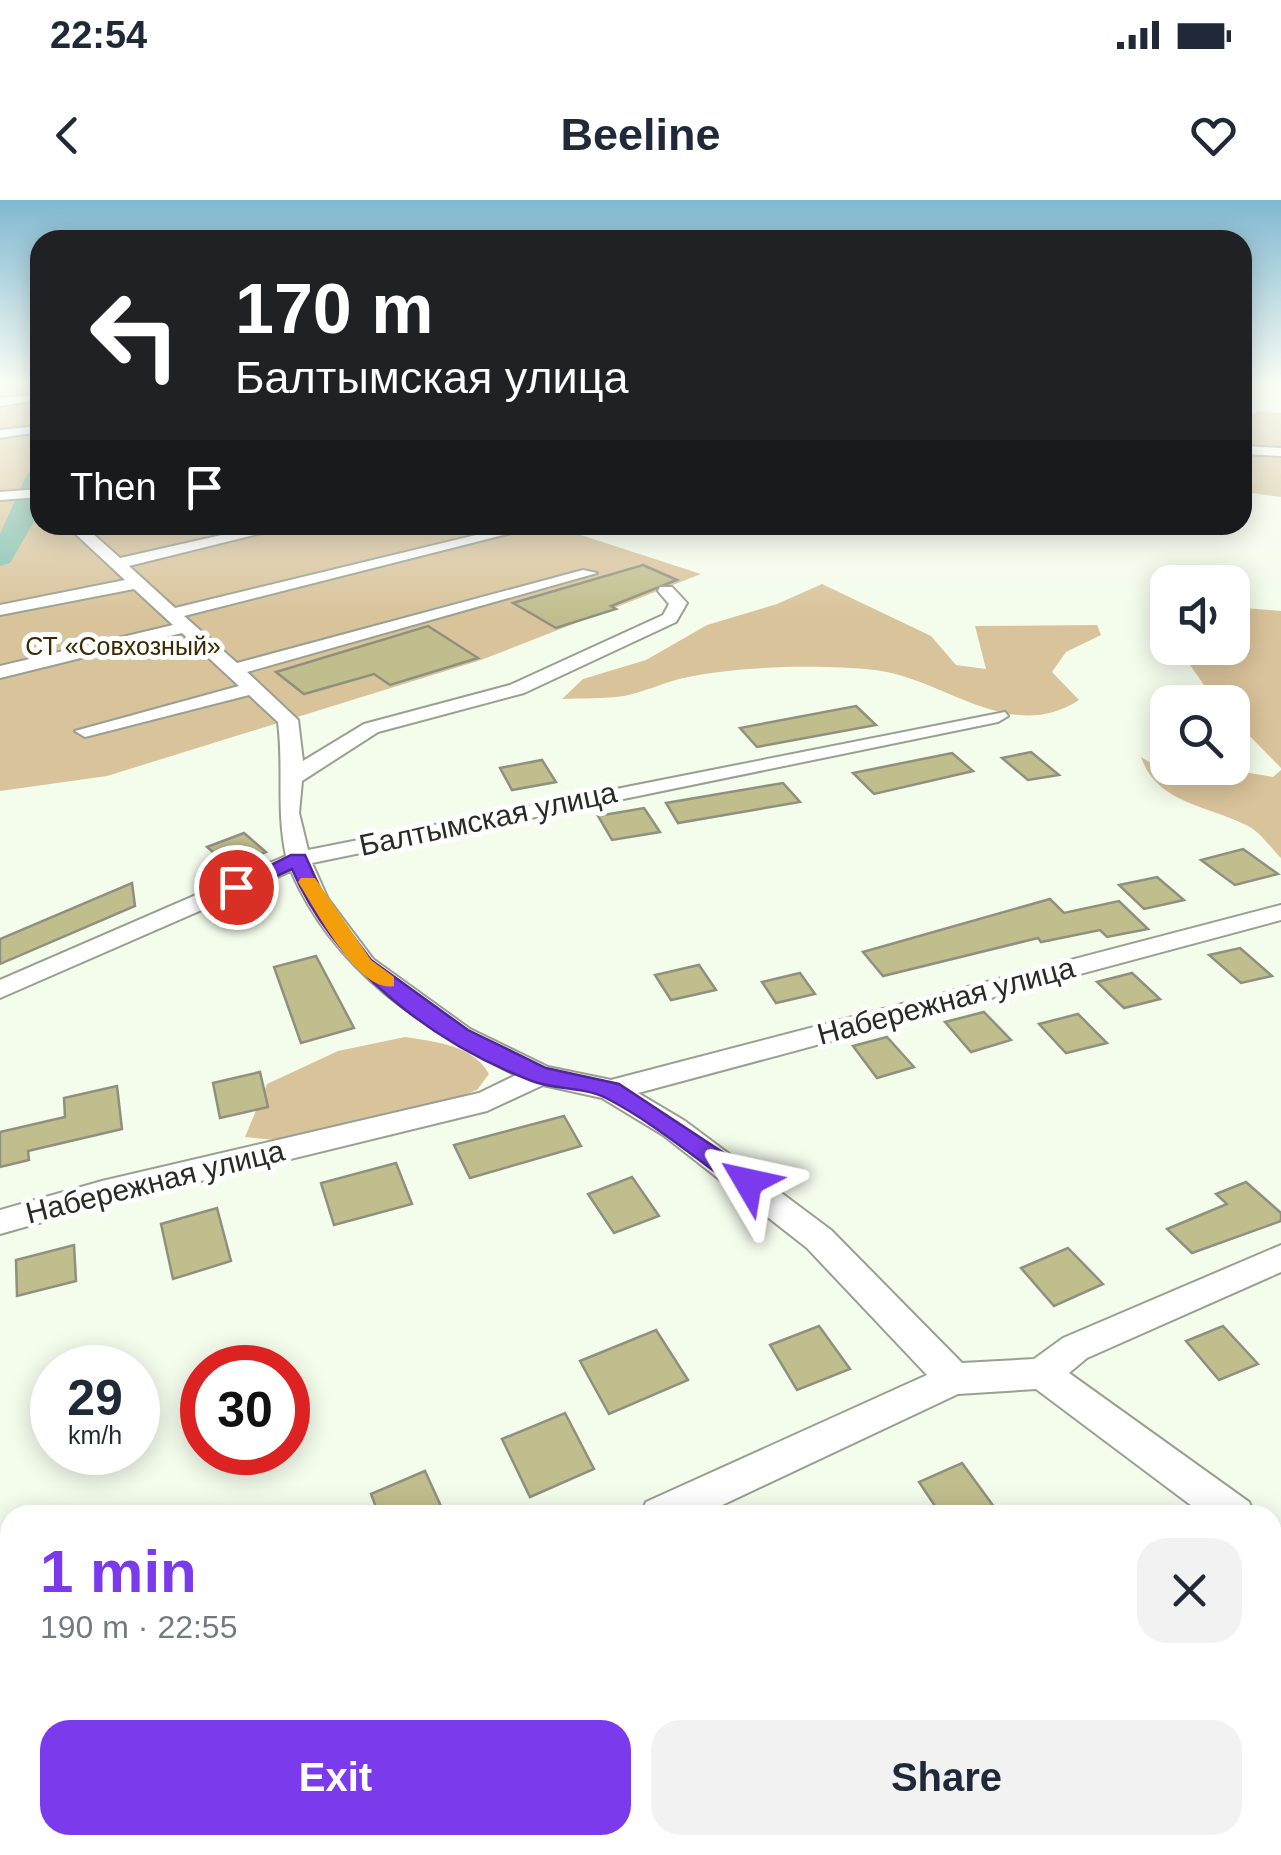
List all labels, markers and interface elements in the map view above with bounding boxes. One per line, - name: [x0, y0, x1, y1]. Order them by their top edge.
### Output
- text: 22:54: [50, 14, 147, 56]
- icon: back: [40, 108, 95, 163]
- icon: heart: [1186, 108, 1241, 163]
- text: Beeline: [560, 109, 721, 160]
- icon: left: [70, 270, 200, 400]
- text: 170 m: [235, 270, 433, 348]
- text: Балтымская улица: [235, 352, 629, 403]
- icon: arrive: [177, 460, 232, 515]
- text: Then: [70, 466, 157, 508]
- map controls: [1150, 565, 1250, 785]
- button: sound: [1150, 565, 1250, 665]
- park label: СТ «Совхозный»: [25, 632, 221, 660]
- button: search: [1150, 685, 1250, 785]
- street label: Балтымская улица: [356, 775, 620, 862]
- pin: [194, 845, 279, 930]
- icon: arrive: [209, 860, 264, 915]
- street label: Набережная улица: [813, 950, 1079, 1051]
- position arrow: [696, 1130, 800, 1234]
- street label: Набережная улица: [22, 1133, 288, 1230]
- speed limit sign: 30: [180, 1345, 310, 1475]
- text: 29: [67, 1370, 123, 1426]
- text: km/h: [68, 1421, 122, 1449]
- text: 1 min: [40, 1538, 197, 1605]
- button: close: [1137, 1538, 1242, 1643]
- text: 190 m · 22:55: [40, 1609, 237, 1645]
- button: Exit: [40, 1720, 631, 1835]
- button: Share: [651, 1720, 1242, 1835]

